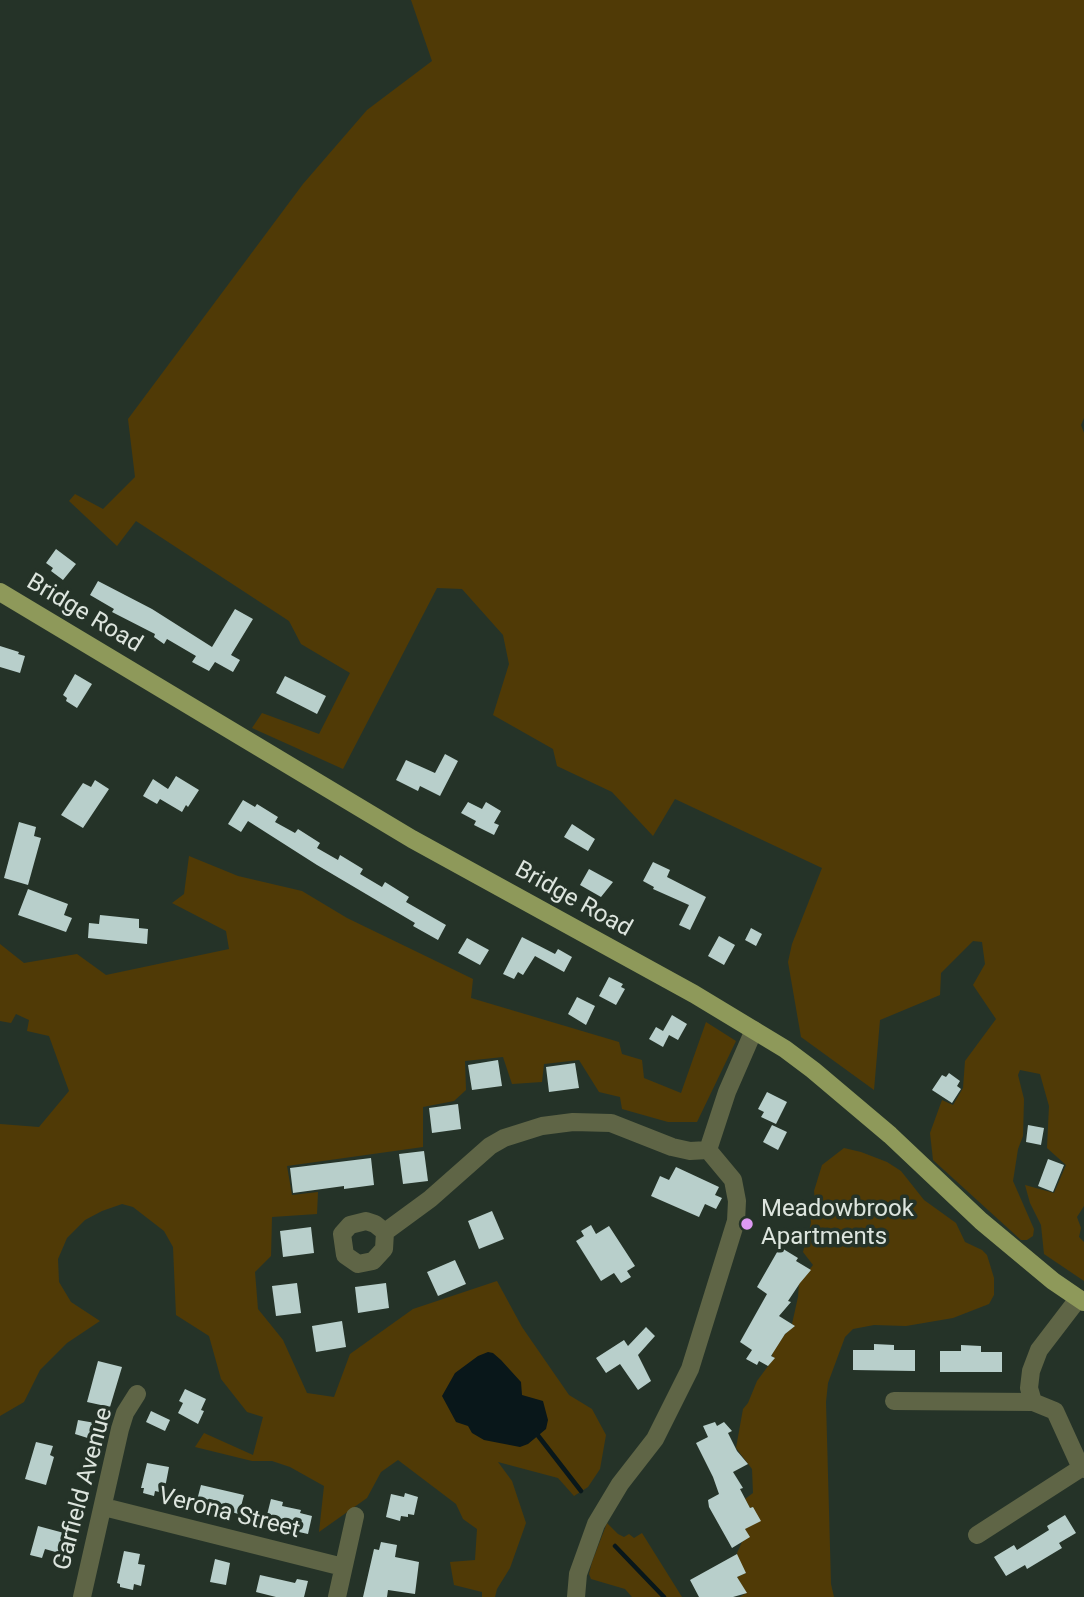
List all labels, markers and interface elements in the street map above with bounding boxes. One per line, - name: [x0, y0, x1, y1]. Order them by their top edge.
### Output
- street label: Bridge Road: [21, 568, 147, 660]
- street label: Bridge Road: [509, 856, 637, 944]
- place label: Meadowbrook Apartments: [761, 1196, 914, 1252]
- marker: Meadowbrook Apartments: [739, 1216, 755, 1232]
- street label: Garfield Avenue: [48, 1404, 120, 1574]
- street label: Verona Street: [155, 1483, 303, 1545]

